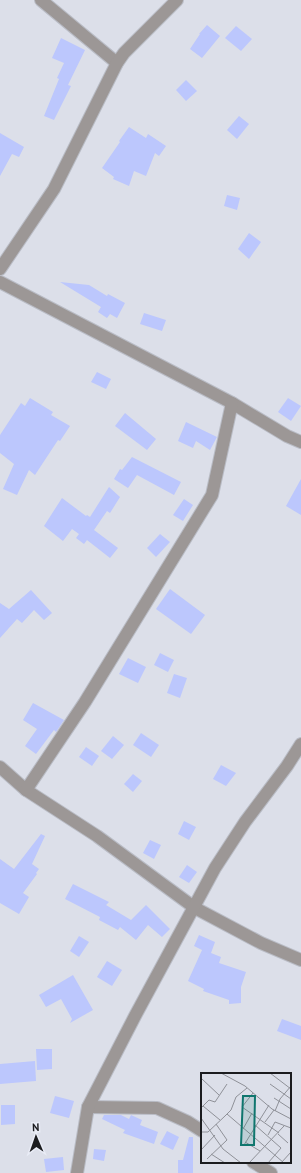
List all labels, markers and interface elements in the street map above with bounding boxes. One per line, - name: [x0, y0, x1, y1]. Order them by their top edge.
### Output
- inset map: [201, 1073, 291, 1163]
- north arrow: [16, 1117, 56, 1157]
- text: N: [32, 1120, 40, 1134]

